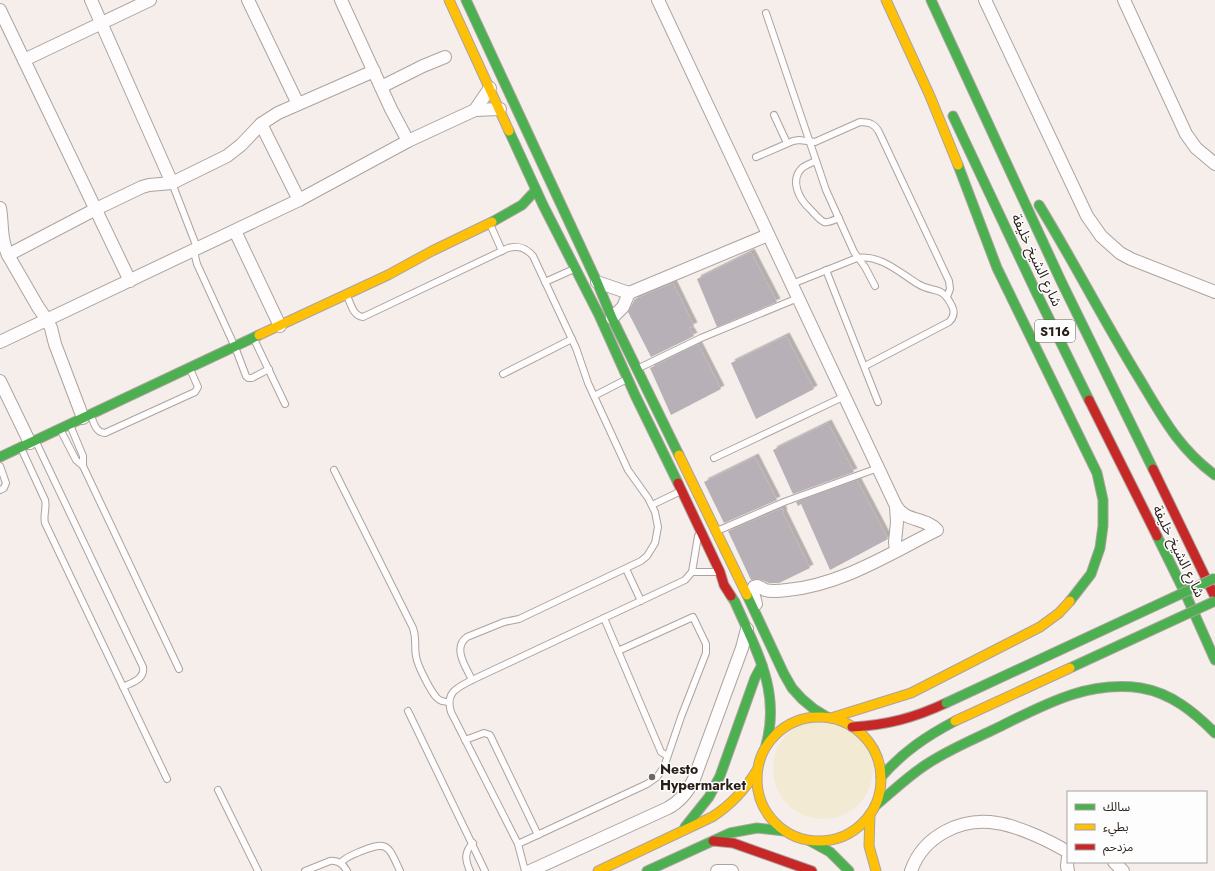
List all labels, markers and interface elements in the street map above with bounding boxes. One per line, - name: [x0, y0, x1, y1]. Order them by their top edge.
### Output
- street label: شارع الشيخ خليفة: [1006, 210, 1067, 310]
- road number: S116: [1035, 320, 1075, 342]
- street label: شارع الشيخ خليفة: [1147, 502, 1210, 601]
- place label: Nesto Hypermarket: [660, 759, 746, 795]
- marker: Nesto Hypermarket: [647, 772, 657, 782]
- legend: [1067, 791, 1207, 863]
- text: سالك: [1103, 798, 1130, 816]
- text: بطيء: [1103, 818, 1129, 837]
- text: مزدحم: [1103, 838, 1133, 856]

